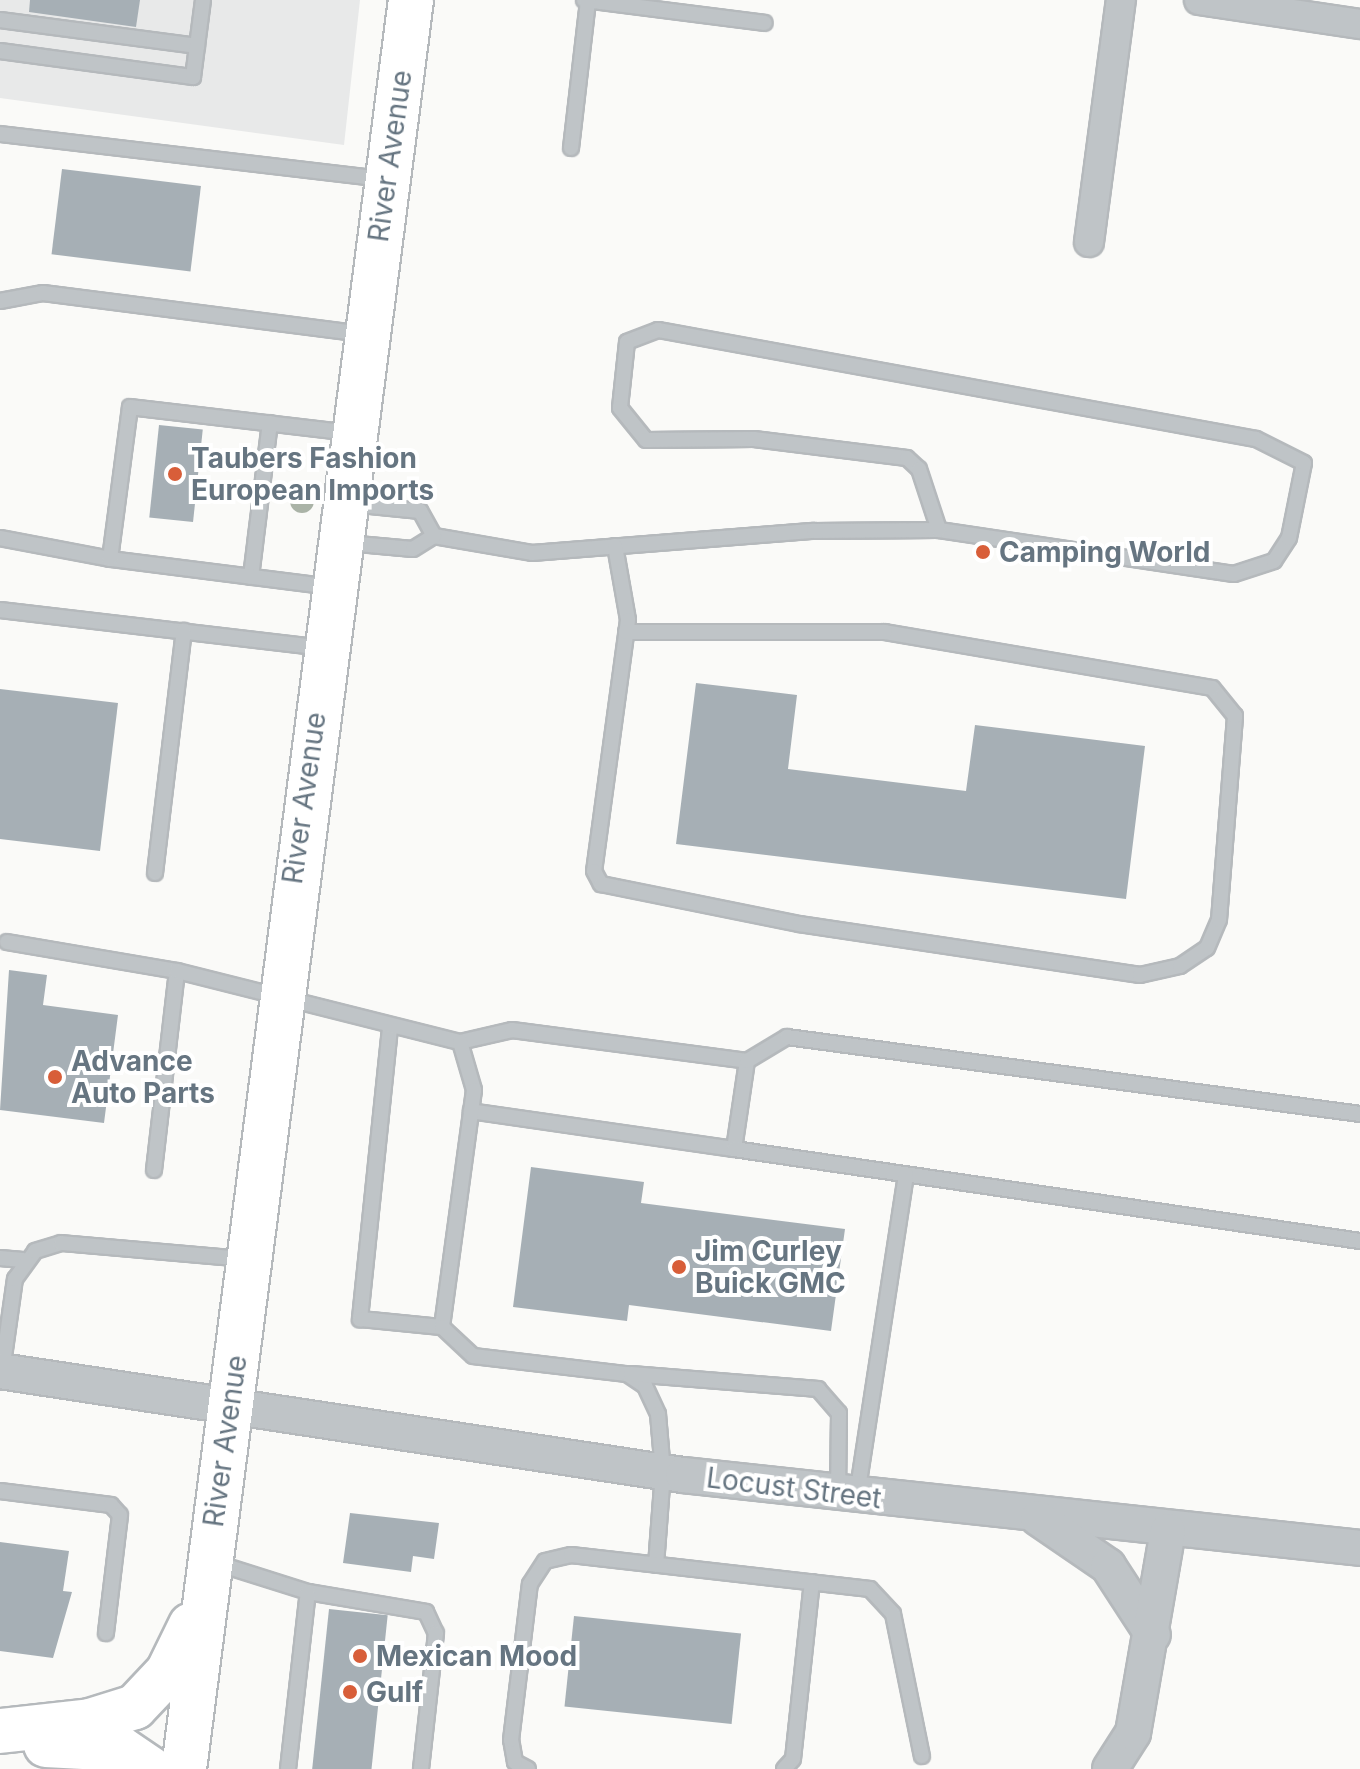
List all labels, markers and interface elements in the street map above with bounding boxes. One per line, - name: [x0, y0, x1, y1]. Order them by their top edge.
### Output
- street label: River Avenue: [361, 68, 419, 244]
- place label: Taubers Fashion European Imports: [191, 441, 434, 507]
- marker: Taubers Fashion European Imports: [166, 465, 184, 483]
- place label: Camping World: [999, 535, 1210, 569]
- marker: Camping World: [974, 543, 992, 561]
- street label: River Avenue: [275, 710, 333, 886]
- place label: Advance Auto Parts: [71, 1044, 215, 1110]
- marker: Advance Auto Parts: [46, 1068, 64, 1086]
- place label: Jim Curley Buick GMC: [695, 1234, 846, 1300]
- marker: Jim Curley Buick GMC: [670, 1258, 688, 1276]
- street label: River Avenue: [196, 1353, 254, 1529]
- street label: Locust Street: [705, 1461, 883, 1515]
- place label: Mexican Mood: [376, 1639, 577, 1673]
- marker: Mexican Mood: [351, 1647, 369, 1665]
- place label: Gulf: [366, 1675, 423, 1709]
- marker: Gulf: [341, 1683, 359, 1701]

